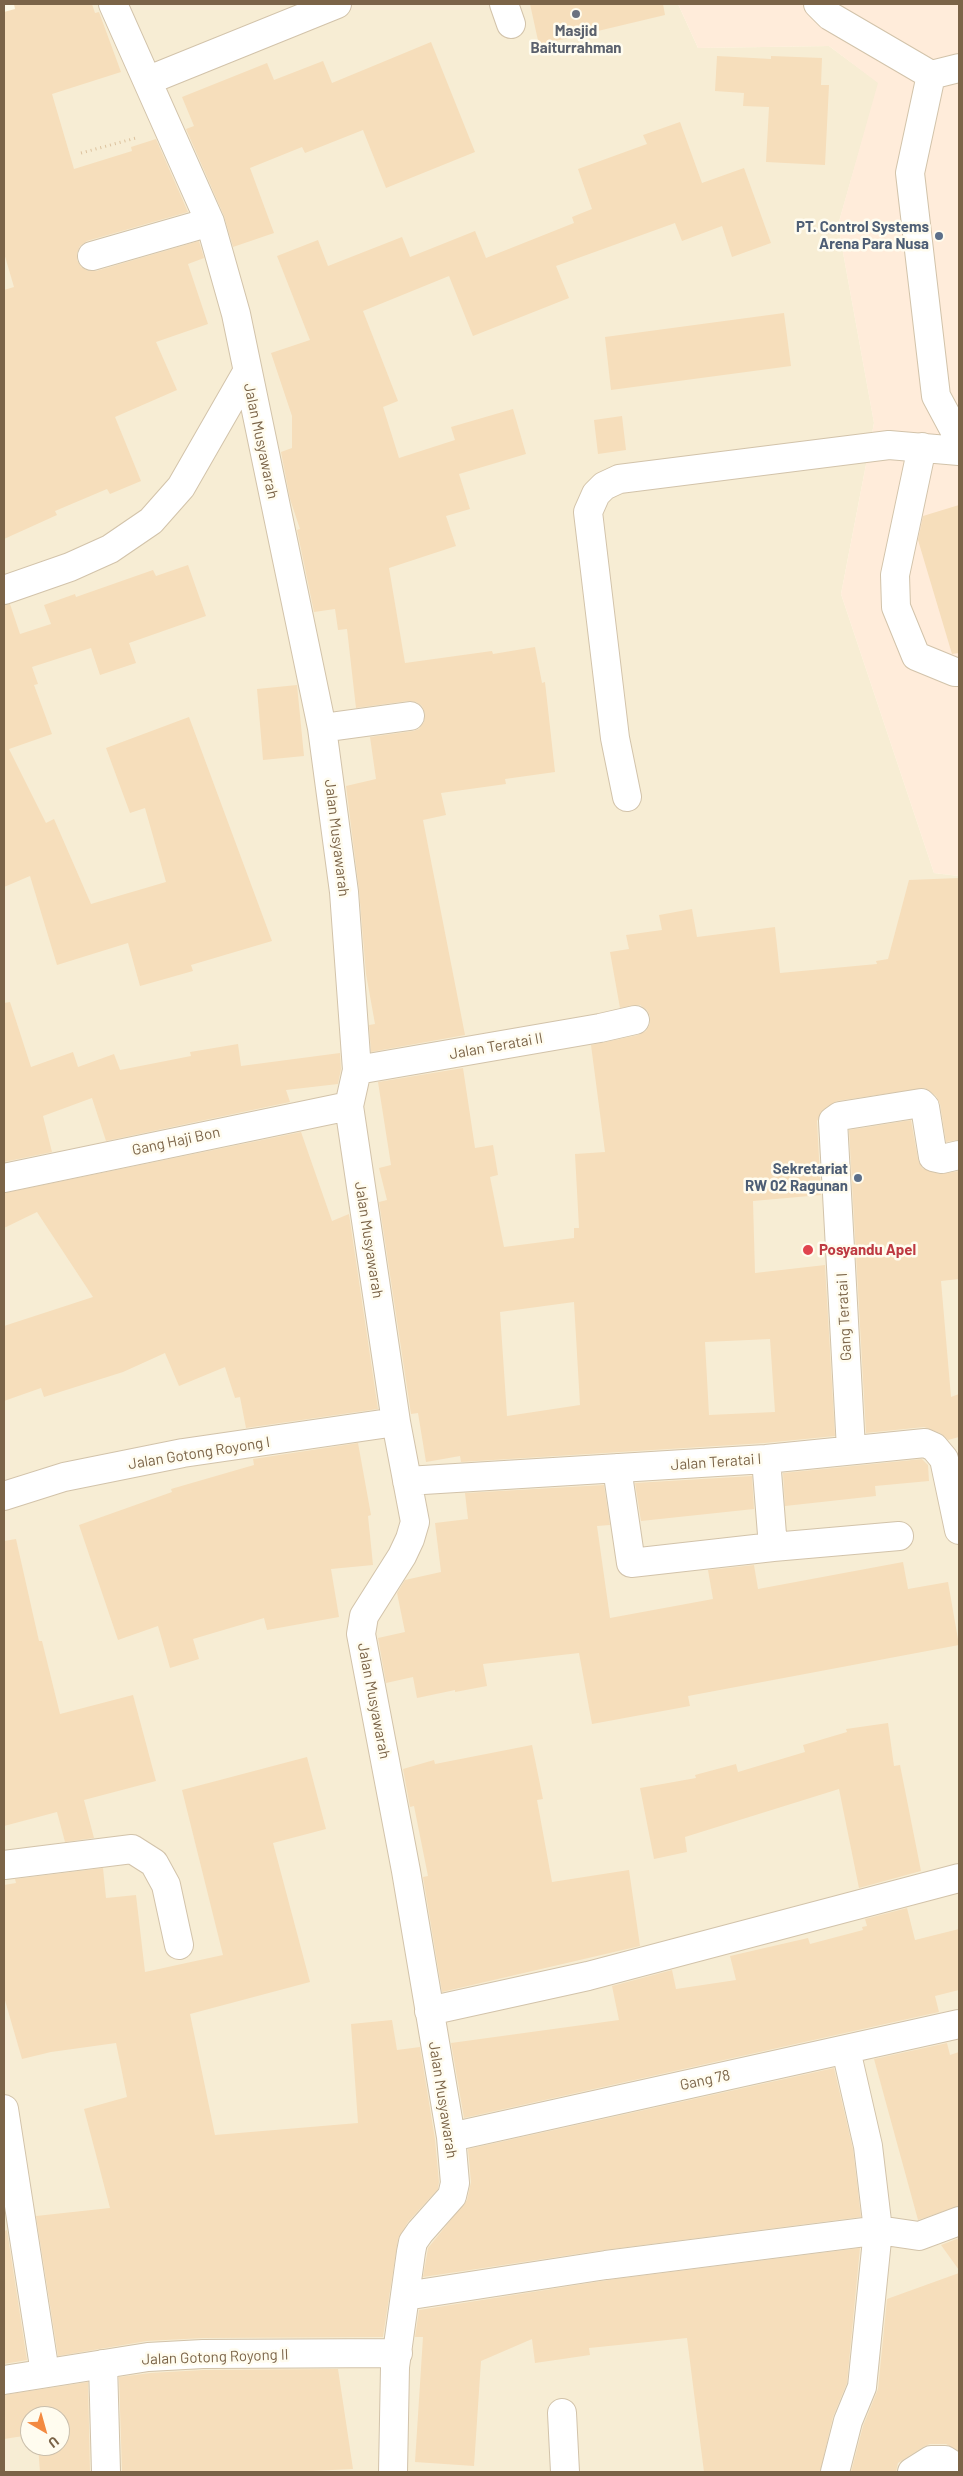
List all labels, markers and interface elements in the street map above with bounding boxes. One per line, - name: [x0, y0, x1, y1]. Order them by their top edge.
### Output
- marker: Masjid Baiturrahman: [570, 8, 582, 20]
- place label: Masjid Baiturrahman: [530, 22, 622, 57]
- place label: PT. Control Systems Arena Para Nusa: [796, 218, 929, 253]
- marker: PT. Control Systems Arena Para Nusa: [933, 230, 945, 242]
- street label: Jalan Musyawarah: [240, 381, 282, 501]
- street label: Jalan Musyawarah: [321, 778, 353, 898]
- street label: Jalan Teratai II: [448, 1029, 544, 1063]
- street label: Gang Haji Bon: [130, 1123, 222, 1159]
- place label: Sekretariat RW 02 Ragunan: [745, 1160, 848, 1195]
- marker: Sekretariat RW 02 Ragunan: [852, 1172, 864, 1184]
- street label: Jalan Musyawarah: [351, 1180, 387, 1300]
- place label: Posyandu Apel: [819, 1241, 916, 1259]
- marker: Posyandu Apel: [801, 1243, 815, 1257]
- street label: Gang Teratai I: [833, 1272, 855, 1362]
- street label: Jalan Gotong Royong I: [127, 1433, 271, 1473]
- street label: Jalan Teratai I: [670, 1450, 762, 1474]
- street label: Jalan Musyawarah: [354, 1641, 394, 1761]
- street label: Jalan Musyawarah: [425, 2040, 461, 2160]
- street label: Gang 78: [678, 2066, 732, 2094]
- street label: Jalan Gotong Royong II: [141, 2345, 289, 2369]
- north arrow: [20, 2406, 70, 2456]
- text: U: [45, 2433, 63, 2452]

